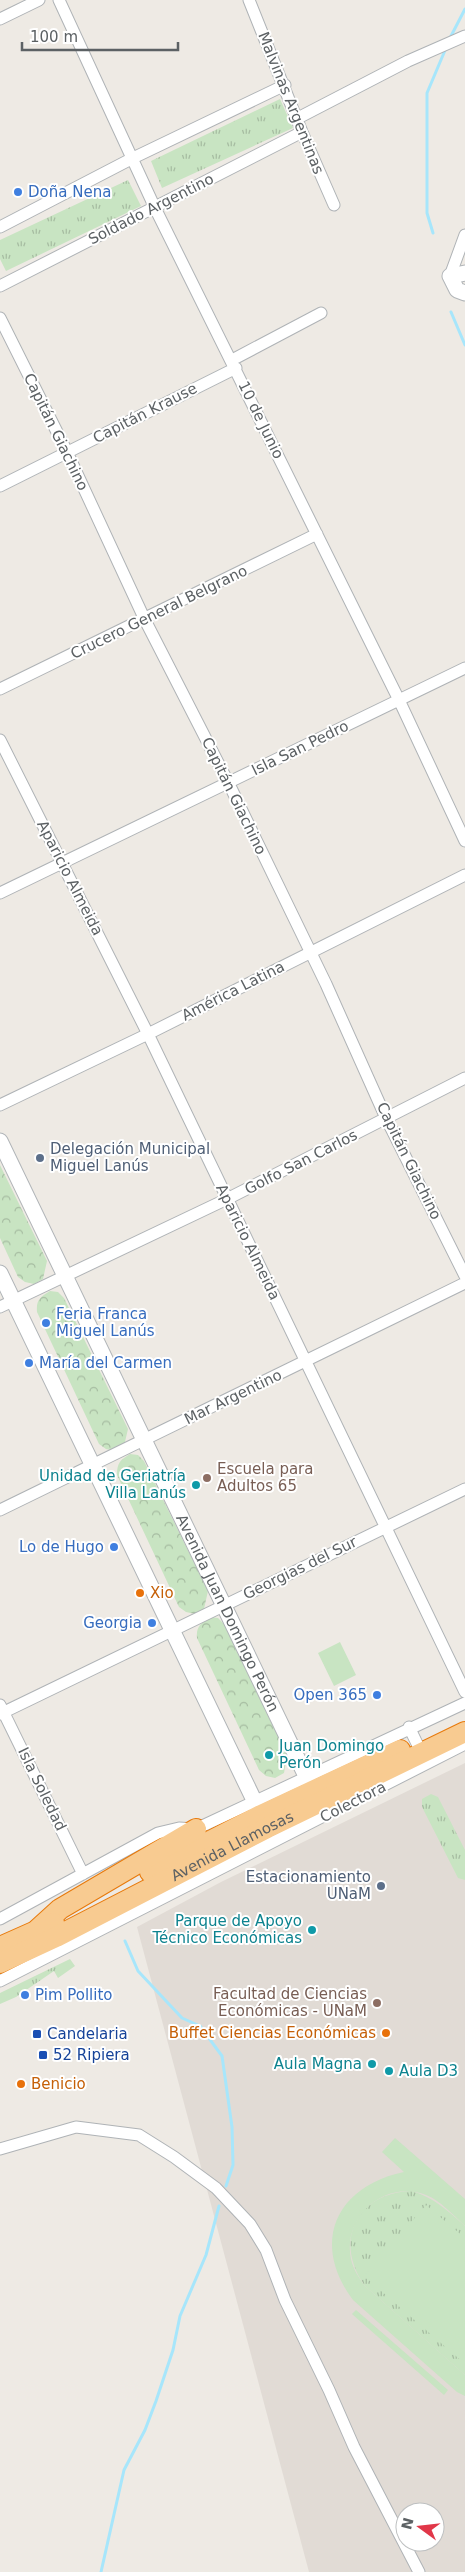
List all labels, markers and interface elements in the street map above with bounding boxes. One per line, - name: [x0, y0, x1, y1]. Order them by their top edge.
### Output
- scale bar: [22, 20, 179, 52]
- text: 100 m: [30, 28, 78, 46]
- street label: Malvinas Argentinas: [254, 29, 328, 177]
- street label: Soldado Argentino: [85, 170, 217, 248]
- place label: Doña Nena: [28, 183, 111, 201]
- marker: Doña Nena: [12, 186, 24, 198]
- street label: Capitán Giachino: [20, 370, 92, 494]
- street label: 10 de Junio: [234, 378, 288, 462]
- street label: Capitán Krause: [90, 379, 200, 447]
- street label: Crucero General Belgrano: [68, 561, 250, 663]
- street label: Isla San Pedro: [249, 717, 351, 779]
- street label: Capitán Giachino: [198, 734, 270, 858]
- street label: Aparicio Almeida: [33, 817, 107, 939]
- street label: América Latina: [179, 957, 287, 1025]
- street label: Capitán Giachino: [373, 1099, 445, 1223]
- street label: Golfo San Carlos: [242, 1126, 361, 1198]
- place label: Delegación Municipal Miguel Lanús: [50, 1140, 210, 1175]
- marker: Delegación Municipal Miguel Lanús: [34, 1152, 46, 1164]
- street label: Aparicio Almeida: [212, 1181, 284, 1303]
- place label: Feria Franca Miguel Lanús: [56, 1305, 155, 1340]
- marker: Feria Franca Miguel Lanús: [40, 1317, 52, 1329]
- place label: María del Carmen: [39, 1354, 172, 1372]
- marker: María del Carmen: [23, 1357, 35, 1369]
- street label: Mar Argentino: [181, 1366, 285, 1428]
- place label: Escuela para Adultos 65: [217, 1460, 313, 1495]
- place label: Unidad de Geriatría Villa Lanús: [39, 1467, 186, 1502]
- marker: Escuela para Adultos 65: [201, 1472, 213, 1484]
- marker: Unidad de Geriatría Villa Lanús: [190, 1479, 202, 1491]
- street label: Avenida Juan Domingo Perón: [172, 1511, 283, 1715]
- street label: Georgias del Sur: [240, 1532, 361, 1603]
- place label: Lo de Hugo: [19, 1538, 104, 1556]
- marker: Lo de Hugo: [108, 1541, 120, 1553]
- place label: Xio: [150, 1584, 174, 1602]
- marker: Xio: [134, 1587, 146, 1599]
- place label: Georgia: [83, 1614, 142, 1632]
- marker: Georgia: [146, 1617, 158, 1629]
- place label: Open 365: [294, 1686, 367, 1704]
- marker: Open 365: [371, 1689, 383, 1701]
- place label: Juan Domingo Perón: [278, 1737, 384, 1772]
- street label: Isla Soledad: [14, 1744, 70, 1834]
- marker: Juan Domingo Perón: [263, 1749, 275, 1761]
- street label: Colectora: [317, 1778, 389, 1826]
- street label: Avenida Llamosas: [168, 1807, 297, 1885]
- place label: Estacionamiento UNaM: [246, 1868, 371, 1903]
- marker: Estacionamiento UNaM: [375, 1880, 387, 1892]
- place label: Parque de Apoyo Técnico Económicas: [151, 1912, 302, 1947]
- marker: Parque de Apoyo Técnico Económicas: [306, 1924, 318, 1936]
- place label: Facultad de Ciencias Económicas - UNaM: [213, 1985, 367, 2020]
- place label: Pim Pollito: [35, 1986, 113, 2004]
- marker: Pim Pollito: [19, 1989, 31, 2001]
- marker: Facultad de Ciencias Económicas - UNaM: [371, 1997, 383, 2009]
- place label: Buffet Ciencias Económicas: [169, 2024, 376, 2042]
- place label: Candelaria: [47, 2025, 128, 2043]
- marker: Buffet Ciencias Económicas: [380, 2027, 392, 2039]
- marker: Candelaria: [31, 2028, 43, 2040]
- place label: 52 Ripiera: [53, 2046, 130, 2064]
- marker: 52 Ripiera: [37, 2049, 49, 2061]
- place label: Aula Magna: [274, 2055, 362, 2073]
- marker: Aula Magna: [366, 2058, 378, 2070]
- place label: Aula D3: [399, 2062, 458, 2080]
- marker: Aula D3: [383, 2065, 395, 2077]
- place label: Benicio: [31, 2075, 86, 2093]
- marker: Benicio: [15, 2078, 27, 2090]
- north arrow: [395, 2502, 445, 2552]
- text: N: [398, 2516, 417, 2531]

